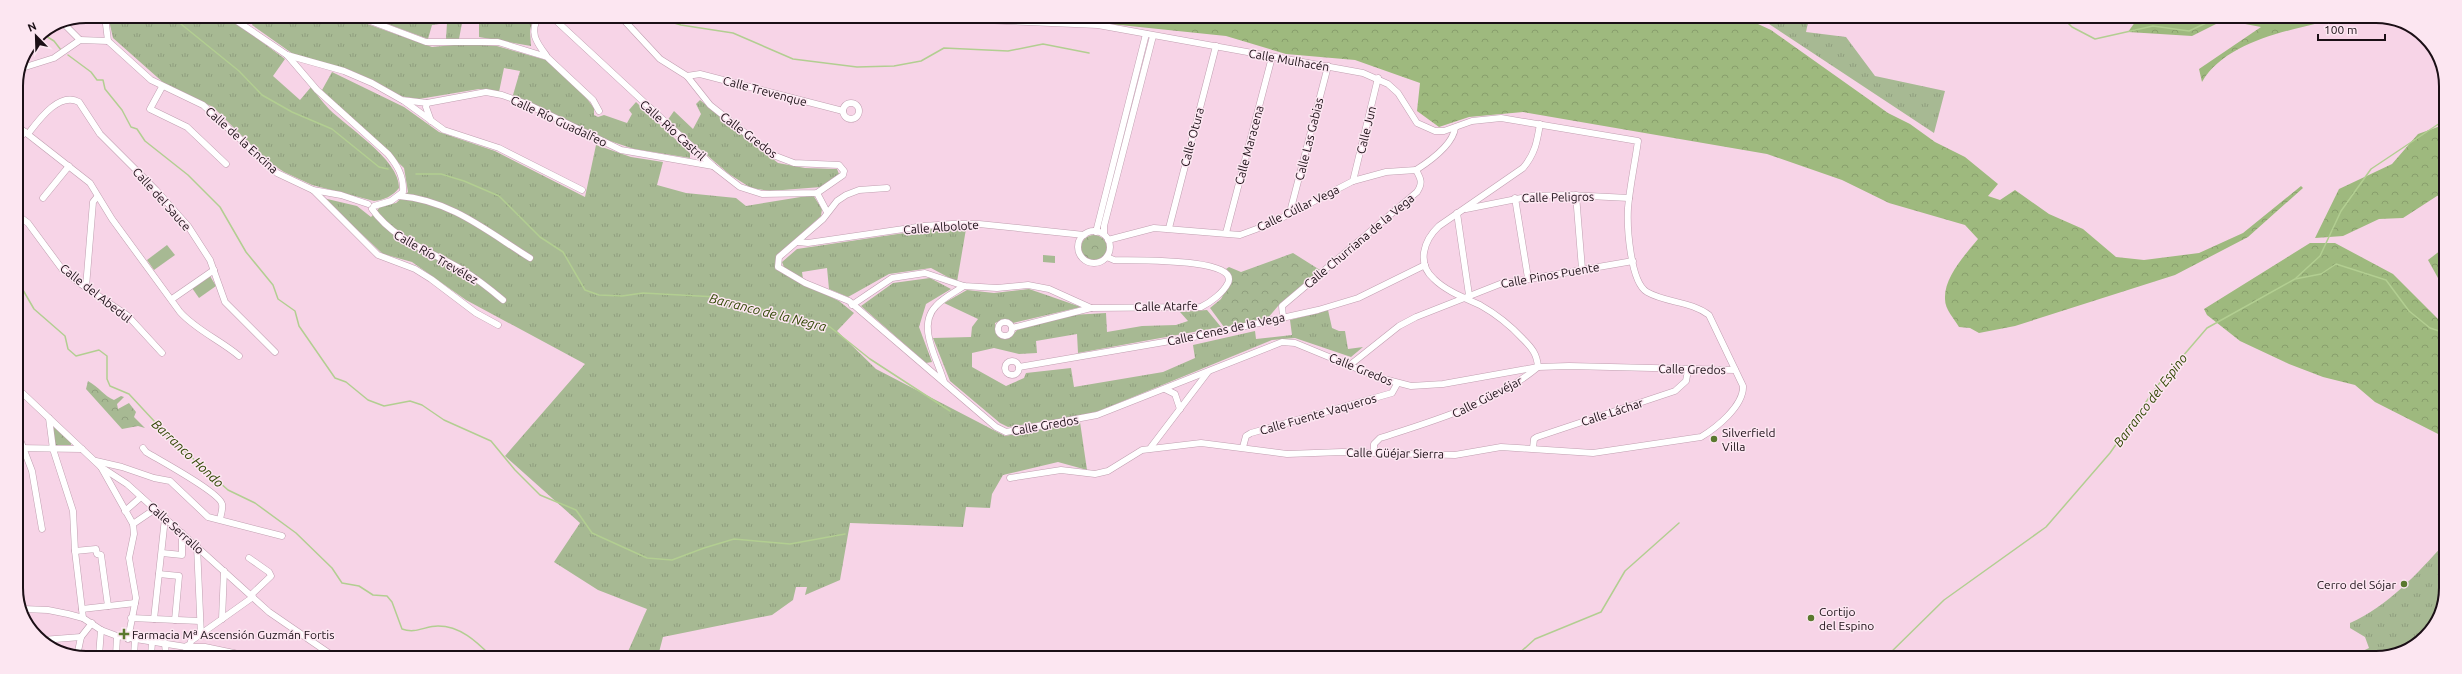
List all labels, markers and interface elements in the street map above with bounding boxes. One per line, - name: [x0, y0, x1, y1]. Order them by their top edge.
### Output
- north arrow: [16, 16, 56, 56]
- scale bar: [2318, 16, 2385, 42]
- text: N: [26, 20, 38, 34]
- text: 100 m: [2324, 23, 2357, 36]
- street label: Calle Mulhacén: [1248, 47, 1330, 73]
- street label: Calle Trevenque: [722, 74, 808, 108]
- street label: Calle Río Guadalfeo: [509, 93, 609, 149]
- street label: Calle Las Gabias: [1292, 96, 1326, 182]
- street label: Calle Río Castril: [638, 97, 708, 163]
- street label: Calle de la Encina: [203, 104, 281, 176]
- street label: Calle Maracena: [1232, 104, 1266, 186]
- street label: Calle Jun: [1354, 105, 1378, 155]
- street label: Calle Otura: [1178, 106, 1206, 168]
- street label: Calle Gredos: [718, 109, 780, 161]
- street label: Calle del Sauce: [130, 165, 194, 233]
- street label: Calle Cúllar Vega: [1255, 182, 1341, 234]
- street label: Calle Peligros: [1522, 190, 1594, 204]
- street label: Calle Churriana de la Vega: [1301, 191, 1417, 291]
- street label: Calle Albolote: [903, 218, 979, 236]
- street label: Calle Río Trevélez: [392, 228, 481, 287]
- street label: Calle Pinos Puente: [1500, 260, 1600, 290]
- street label: Calle del Abedul: [58, 261, 134, 325]
- water label: Barranco de la Negra: [708, 291, 828, 333]
- street label: Calle Atarfe: [1134, 299, 1198, 313]
- street label: Calle Cenes de la Vega: [1166, 310, 1286, 348]
- street label: Calle Gredos: [1327, 350, 1395, 388]
- water label: Barranco del Espino: [2111, 351, 2189, 449]
- street label: Calle Gredos: [1658, 362, 1726, 376]
- street label: Calle Güevéjar: [1450, 374, 1525, 420]
- street label: Calle Fuente Vaqueros: [1258, 391, 1378, 437]
- street label: Calle Láchar: [1579, 396, 1645, 428]
- street label: Calle Gredos: [1011, 413, 1079, 437]
- water label: Barranco Hondo: [149, 416, 227, 490]
- place label: Silverfield Villa: [1722, 426, 1776, 453]
- marker: Silverfield Villa: [1709, 434, 1719, 444]
- street label: Calle Güéjar Sierra: [1346, 446, 1444, 460]
- street label: Calle Serrallo: [145, 500, 207, 556]
- place label: Cerro del Sójar: [2317, 578, 2396, 591]
- marker: Cerro del Sójar: [2399, 579, 2409, 589]
- place label: Cortijo del Espino: [1819, 605, 1874, 632]
- marker: Cortijo del Espino: [1806, 613, 1816, 623]
- place label: Farmacia Mª Ascensión Guzmán Fortis: [132, 628, 334, 641]
- marker: Farmacia Mª Ascensión Guzmán Fortis: [119, 629, 129, 639]

